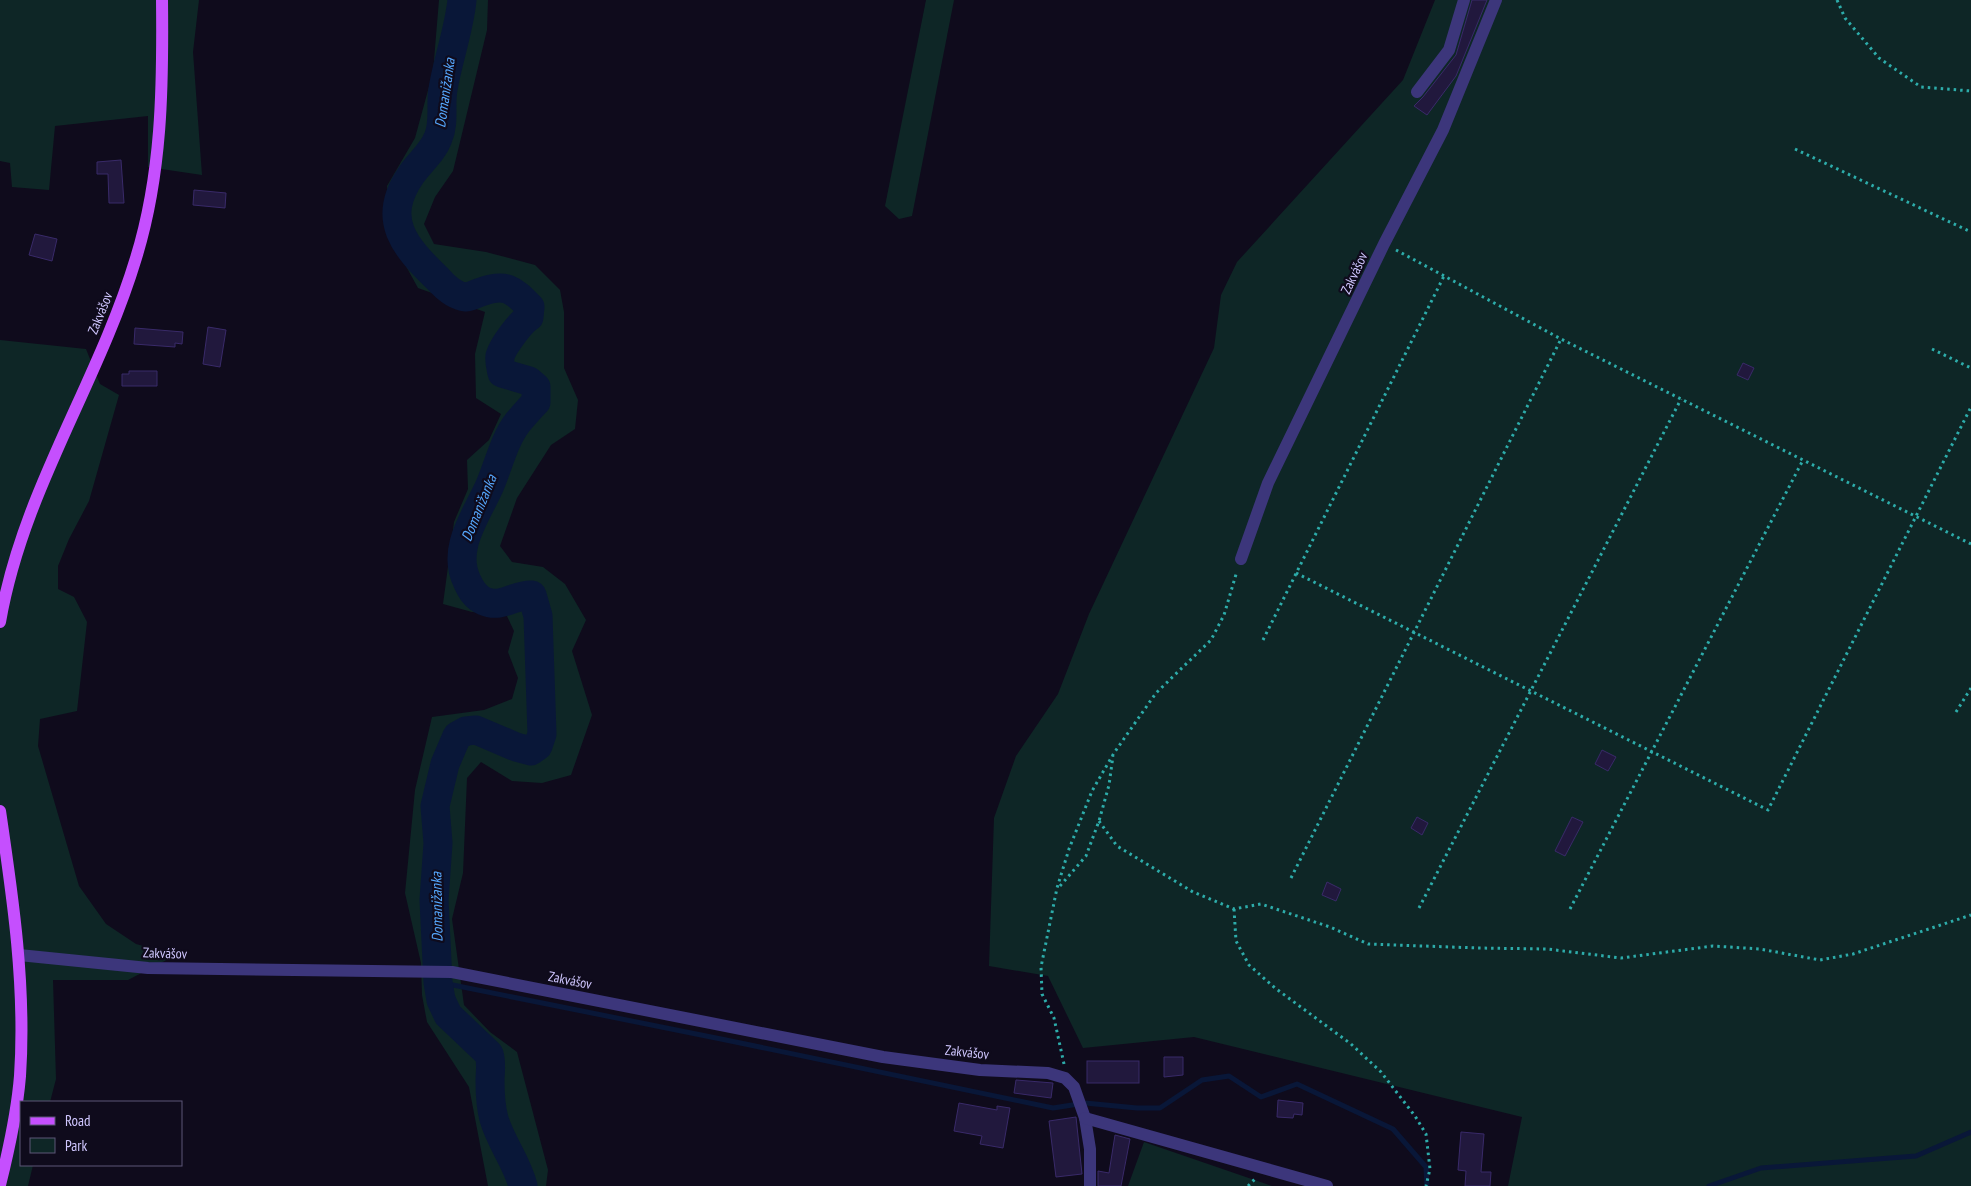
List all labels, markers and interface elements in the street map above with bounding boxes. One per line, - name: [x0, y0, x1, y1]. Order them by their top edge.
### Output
- water label: Domanižanka: [430, 56, 459, 129]
- street label: Zakvášov: [1337, 249, 1372, 297]
- street label: Zakvášov: [83, 289, 117, 337]
- water label: Domanižanka: [457, 471, 501, 544]
- water label: Domanižanka: [426, 871, 447, 942]
- street label: Zakvášov: [143, 943, 188, 963]
- street label: Zakvášov: [547, 967, 594, 993]
- street label: Zakvášov: [944, 1041, 990, 1063]
- legend: [20, 1101, 182, 1166]
- text: Road: [65, 1111, 91, 1130]
- text: Park: [65, 1136, 87, 1155]

